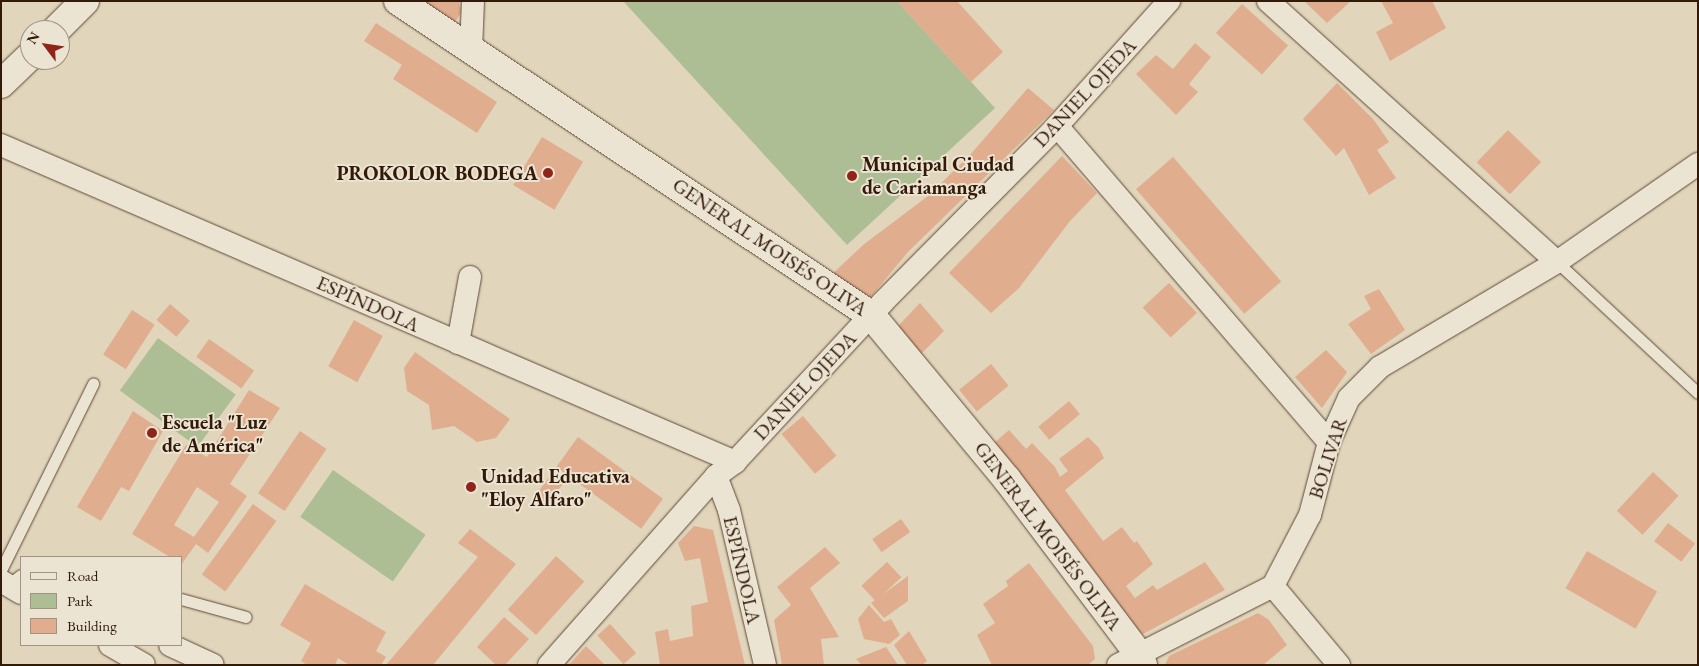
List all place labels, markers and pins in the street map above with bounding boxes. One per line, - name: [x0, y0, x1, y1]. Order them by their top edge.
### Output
- place label: Municipal Ciudad de Cariamanga: [862, 153, 1014, 200]
- place label: PROKOLOR BODEGA: [336, 161, 538, 185]
- marker: PROKOLOR BODEGA: [542, 167, 554, 179]
- marker: Municipal Ciudad de Cariamanga: [846, 170, 858, 182]
- place label: Escuela "Luz de América": [162, 410, 267, 457]
- marker: Escuela "Luz de América": [146, 427, 158, 439]
- place label: Unidad Educativa "Eloy Alfaro": [481, 464, 630, 511]
- marker: Unidad Educativa "Eloy Alfaro": [465, 481, 477, 493]

